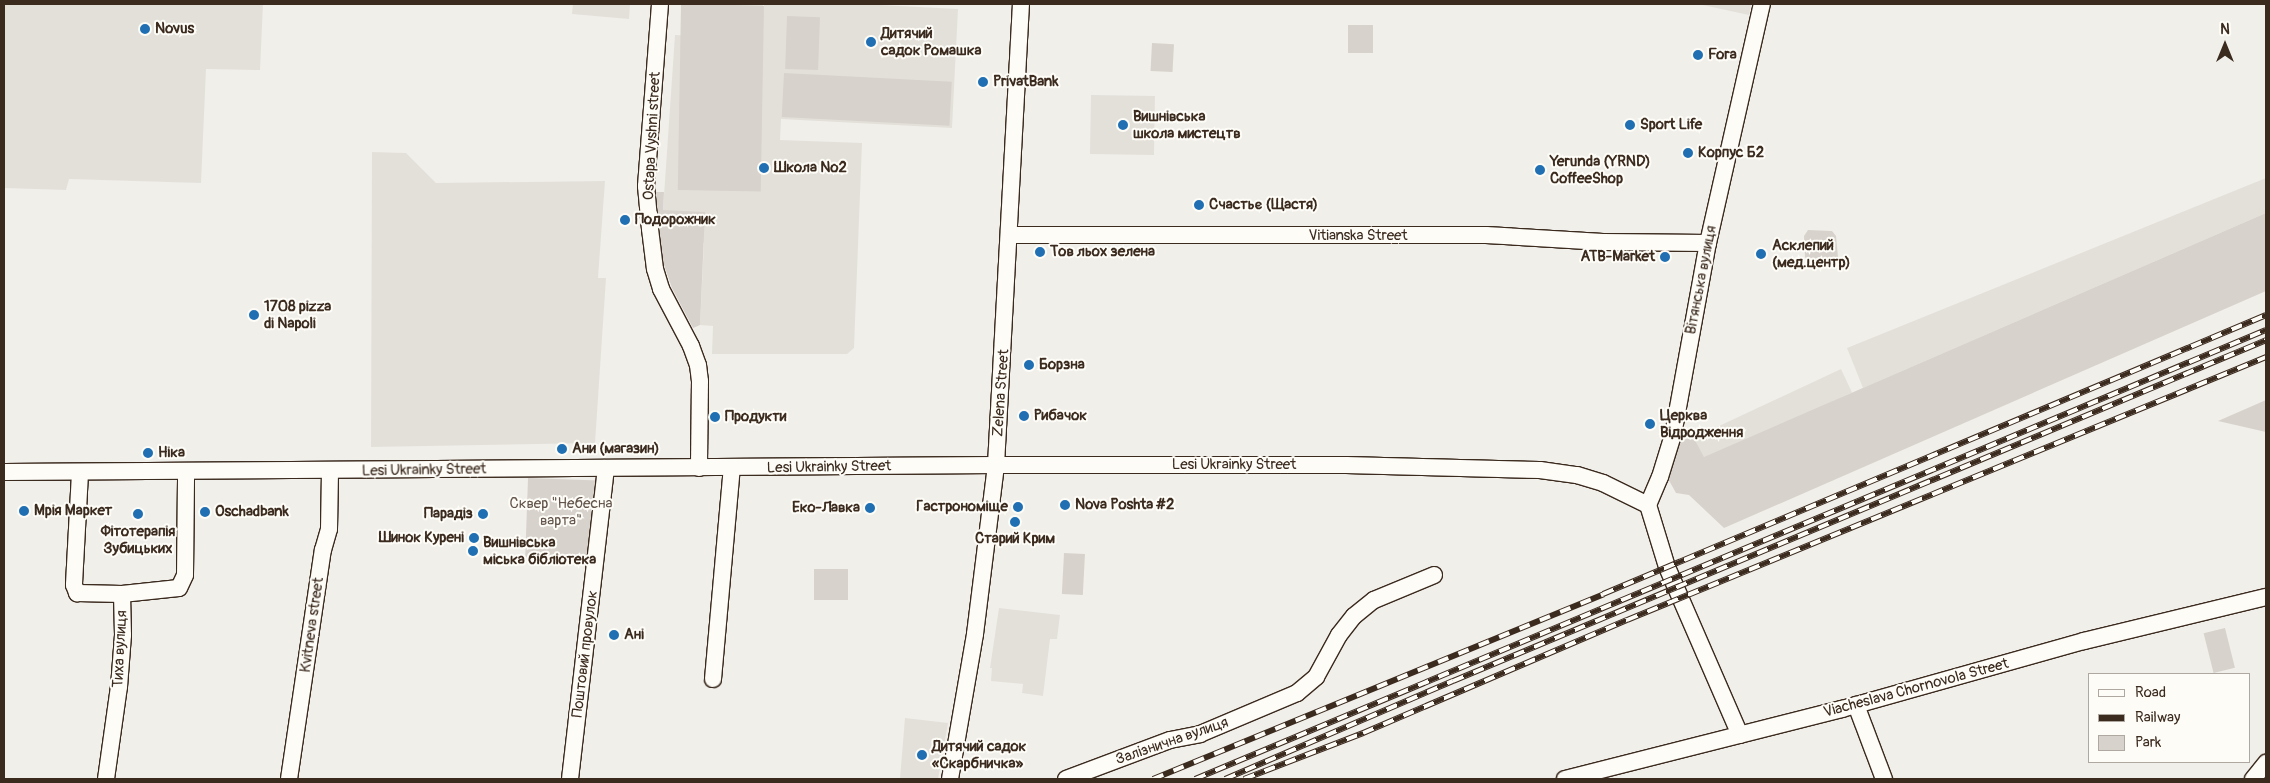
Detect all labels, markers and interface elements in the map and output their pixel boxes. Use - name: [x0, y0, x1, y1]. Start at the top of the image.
- place label: Novus: [155, 20, 194, 38]
- north arrow: [2200, 20, 2250, 70]
- text: N: [2220, 21, 2230, 38]
- marker: Novus: [139, 23, 151, 35]
- place label: Дитячий садок Ромашка: [881, 24, 981, 59]
- marker: Дитячий садок Ромашка: [865, 36, 877, 48]
- place label: Fora: [1708, 46, 1737, 64]
- marker: Fora: [1692, 49, 1704, 61]
- street label: Ostapa Vyshni street: [640, 71, 664, 201]
- place label: PrivatBank: [993, 73, 1059, 91]
- marker: PrivatBank: [977, 76, 989, 88]
- place label: Вишнівська школа мистецтв: [1133, 107, 1241, 142]
- place label: Sport Life: [1640, 116, 1702, 134]
- marker: Вишнівська школа мистецтв: [1117, 119, 1129, 131]
- marker: Sport Life: [1624, 119, 1636, 131]
- place label: Корпус Б2: [1698, 144, 1764, 162]
- marker: Корпус Б2: [1682, 147, 1694, 159]
- place label: Yerunda (YRND) CoffeeShop: [1550, 152, 1650, 187]
- place label: Школа №2: [774, 159, 847, 177]
- marker: Школа №2: [758, 162, 770, 174]
- marker: Yerunda (YRND) CoffeeShop: [1534, 164, 1546, 176]
- place label: Счастьє (Щастя): [1209, 196, 1318, 214]
- marker: Счастьє (Щастя): [1193, 199, 1205, 211]
- place label: Подорожник: [635, 211, 716, 229]
- marker: Подорожник: [619, 214, 631, 226]
- street label: Вітянська вулиця: [1682, 224, 1720, 336]
- street label: Vitianska Street: [1309, 227, 1407, 245]
- place label: Асклепий (мед.центр): [1772, 236, 1850, 271]
- place label: Тов льох зелена: [1050, 243, 1155, 261]
- marker: Тов льох зелена: [1034, 246, 1046, 258]
- marker: Асклепий (мед.центр): [1754, 247, 1768, 261]
- place label: ATB-Market: [1580, 248, 1655, 266]
- marker: ATB-Market: [1659, 251, 1671, 263]
- place label: 1708 pizza di Napoli: [264, 297, 331, 332]
- marker: 1708 pizza di Napoli: [248, 309, 260, 321]
- street label: Zelena Street: [989, 349, 1013, 437]
- place label: Борзна: [1039, 356, 1085, 374]
- marker: Борзна: [1023, 359, 1035, 371]
- place label: Церква Відродження: [1660, 406, 1743, 441]
- place label: Рибачок: [1034, 407, 1087, 425]
- place label: Продукти: [725, 408, 786, 426]
- marker: Рибачок: [1018, 410, 1030, 422]
- marker: Продукти: [709, 411, 721, 423]
- marker: Церква Відродження: [1644, 418, 1656, 430]
- place label: Ани (магазин): [572, 440, 660, 458]
- marker: Ани (магазин): [556, 443, 568, 455]
- place label: Ніка: [158, 444, 185, 462]
- marker: Ніка: [142, 447, 154, 459]
- street label: Lesi Ukrainky Street: [1172, 456, 1296, 474]
- street label: Lesi Ukrainky Street: [767, 457, 891, 477]
- street label: Lesi Ukrainky Street: [362, 460, 486, 480]
- park label: Сквер "Небесна варта": [509, 494, 613, 529]
- place label: Nova Poshta #2: [1075, 496, 1174, 514]
- place label: Гастрономіще: [916, 498, 1008, 516]
- place label: Еко-Лавка: [792, 499, 860, 517]
- marker: Nova Poshta #2: [1059, 499, 1071, 511]
- marker: Гастрономіще: [1012, 501, 1024, 513]
- place label: Мрія Маркет: [34, 502, 112, 520]
- marker: Еко-Лавка: [864, 502, 876, 514]
- place label: Oschadbank: [215, 503, 289, 521]
- marker: Мрія Маркет: [18, 505, 30, 517]
- place label: Парадіз: [424, 505, 473, 523]
- marker: Oschadbank: [199, 506, 211, 518]
- marker: Фітотерапія Зубицьких: [132, 508, 144, 520]
- marker: Парадіз: [477, 508, 489, 520]
- marker: Старий Крим: [1009, 516, 1021, 528]
- place label: Фітотерапія Зубицьких: [101, 522, 175, 557]
- place label: Шинок Курені: [379, 529, 464, 547]
- place label: Старий Крим: [975, 530, 1055, 548]
- marker: Шинок Курені: [468, 532, 480, 544]
- place label: Вишнівська міська бібліотека: [483, 533, 596, 568]
- marker: Вишнівська міська бібліотека: [467, 545, 479, 557]
- street label: Kvitneva street: [296, 576, 328, 674]
- street label: Поштовий провулок: [568, 589, 602, 719]
- street label: Тиха вулиця: [109, 610, 131, 688]
- place label: Ані: [624, 626, 644, 644]
- marker: Ані: [608, 629, 620, 641]
- street label: Viacheslava Chornovola Street: [1822, 655, 2010, 721]
- legend: [2088, 673, 2250, 763]
- text: Road: [2135, 683, 2166, 702]
- text: Railway: [2135, 708, 2180, 727]
- street label: Залізнична вулиця: [1113, 713, 1231, 769]
- text: Park: [2135, 733, 2161, 752]
- place label: Дитячий садок «Скарбничка»: [932, 737, 1026, 772]
- marker: Дитячий садок «Скарбничка»: [916, 749, 928, 761]

